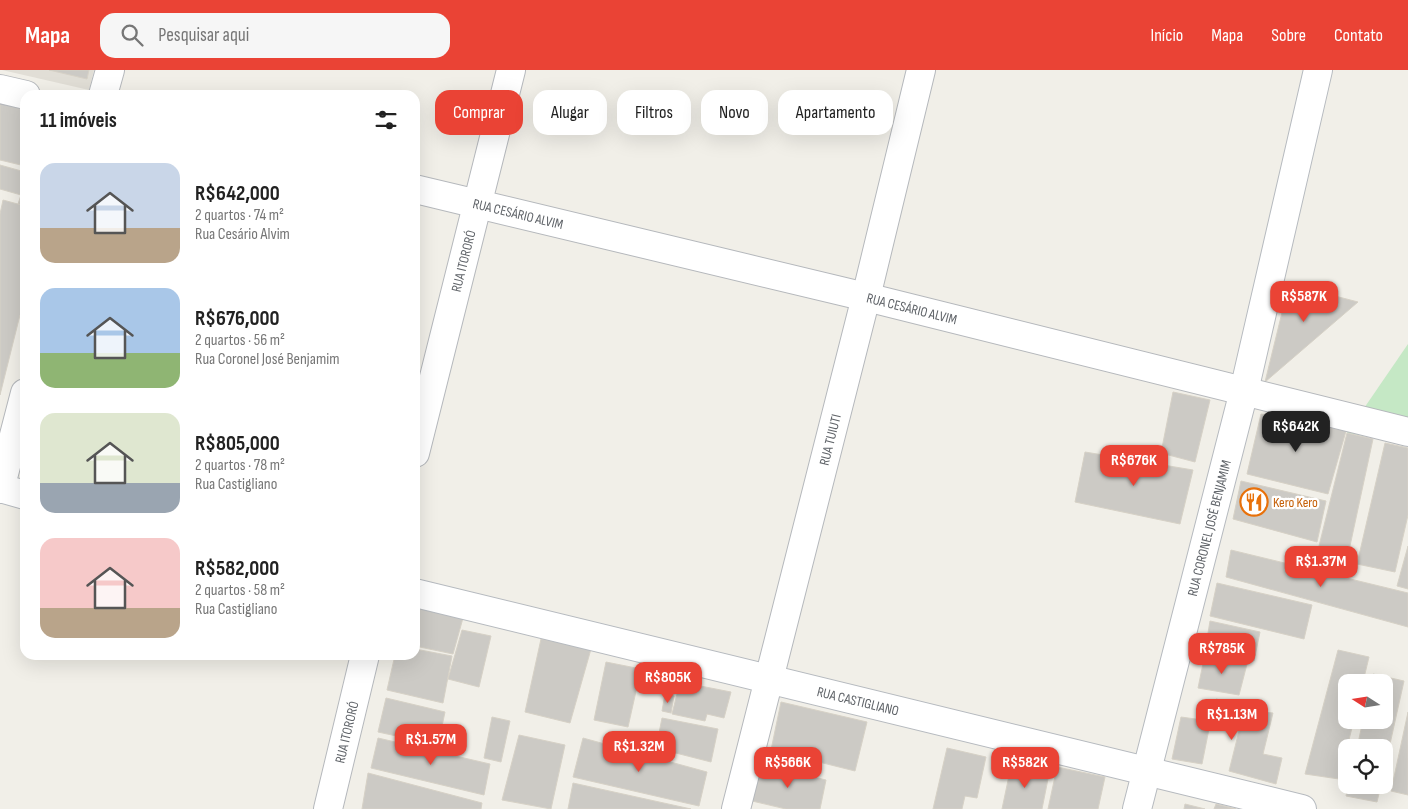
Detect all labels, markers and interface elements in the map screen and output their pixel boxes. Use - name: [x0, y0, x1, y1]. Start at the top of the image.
- search box: [100, 13, 450, 58]
- text: Mapa: [25, 21, 70, 50]
- icon: search: [118, 21, 146, 49]
- text: Pesquisar aqui: [158, 24, 249, 47]
- text: Início: [1151, 25, 1183, 46]
- text: Mapa: [1211, 25, 1243, 46]
- text: Sobre: [1271, 25, 1306, 46]
- text: Contato: [1334, 25, 1383, 46]
- chip: Comprar: [435, 90, 523, 135]
- chip: Alugar: [533, 90, 607, 135]
- chip: Filtros: [617, 90, 691, 135]
- chip: Novo: [701, 90, 768, 135]
- chip: Apartamento: [778, 90, 893, 135]
- icon: filters: [372, 106, 400, 134]
- text: 11 imóveis: [40, 108, 117, 133]
- text: R$642,000: [195, 181, 280, 206]
- icon: home: [80, 183, 140, 243]
- street label: RUA CESÁRIO ALVIM: [471, 195, 565, 233]
- text: 2 quartos · 74 m²: [195, 206, 284, 225]
- text: Rua Cesário Alvim: [195, 225, 290, 244]
- street label: RUA ITORORÓ: [447, 228, 479, 294]
- pin: R$587K: [1263, 280, 1345, 323]
- text: R$587K: [1281, 287, 1327, 306]
- street label: RUA CESÁRIO ALVIM: [865, 289, 959, 328]
- text: R$676,000: [195, 306, 279, 331]
- icon: home: [80, 308, 140, 368]
- text: 2 quartos · 56 m²: [195, 331, 285, 350]
- text: Rua Coronel José Benjamim: [195, 350, 339, 369]
- pin: R$642K: [1255, 410, 1337, 453]
- street label: RUA TUIUTI: [815, 412, 844, 467]
- text: R$642K: [1273, 417, 1319, 436]
- text: R$805,000: [195, 431, 280, 456]
- icon: home: [80, 433, 140, 493]
- pin: R$676K: [1093, 444, 1175, 487]
- text: R$676K: [1111, 451, 1157, 470]
- text: 2 quartos · 78 m²: [195, 456, 285, 475]
- street label: RUA CORONEL JOSÉ BENJAMIM: [1183, 458, 1235, 598]
- text: Rua Castigliano: [195, 475, 277, 494]
- restaurant icon: Kero Kero: [1239, 487, 1269, 517]
- place label: Kero Kero: [1273, 494, 1318, 511]
- pin: R$1.37M: [1275, 546, 1367, 588]
- text: R$1.37M: [1296, 552, 1346, 571]
- text: R$582,000: [195, 556, 279, 581]
- icon: home: [80, 558, 140, 618]
- text: 2 quartos · 58 m²: [195, 581, 285, 600]
- text: Rua Castigliano: [195, 600, 277, 619]
- pin: R$785K: [1181, 632, 1263, 675]
- text: R$785K: [1199, 639, 1245, 658]
- pin: R$805K: [627, 662, 709, 704]
- text: R$805K: [645, 668, 691, 687]
- north arrow: [1338, 674, 1392, 729]
- map controls: [1338, 674, 1393, 794]
- street label: RUA CASTIGLIANO: [815, 683, 901, 719]
- pin: R$1.13M: [1186, 698, 1278, 741]
- street label: RUA ITORORÓ: [331, 699, 362, 765]
- text: R$1.13M: [1207, 705, 1257, 724]
- pin: R$1.57M: [385, 724, 477, 766]
- text: R$1.57M: [406, 730, 456, 749]
- pin: R$1.32M: [593, 730, 685, 773]
- text: R$1.32M: [614, 737, 664, 756]
- button: locate: [1338, 739, 1393, 794]
- pin: R$566K: [747, 746, 829, 789]
- pin: R$582K: [984, 746, 1066, 789]
- text: R$566K: [765, 753, 811, 772]
- text: R$582K: [1002, 753, 1048, 772]

